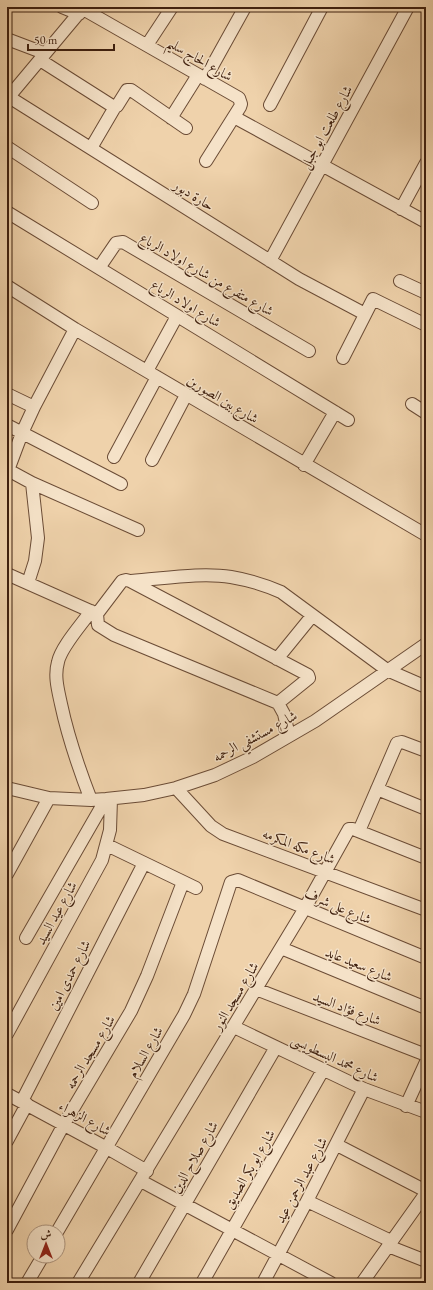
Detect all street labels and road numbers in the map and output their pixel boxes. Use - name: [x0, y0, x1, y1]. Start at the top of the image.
- street label: شارع الحاج سليم: [161, 33, 236, 89]
- street label: شارع طلعت ابو جبل: [296, 82, 359, 174]
- street label: حارة دبور: [169, 174, 218, 214]
- street label: شارع متفرع من شارع اولاد الرباع: [137, 229, 277, 319]
- street label: شارع اولاد الرباع: [148, 276, 224, 330]
- street label: شارع بين الصورين: [182, 371, 262, 430]
- street label: شارع مستشفي الرحمه: [210, 706, 303, 770]
- street label: شارع مكه المكرمه: [259, 824, 338, 871]
- street label: شارع عيد السيد: [31, 878, 83, 949]
- street label: شارع على شرف: [301, 884, 374, 931]
- street label: شارع حمدى امين: [44, 937, 97, 1015]
- street label: شارع سعيد عايد: [322, 942, 395, 988]
- street label: شارع مسجد النور: [207, 958, 265, 1037]
- street label: شارع فؤاد السيد: [309, 987, 384, 1032]
- street label: شارع مسجد الرحمه: [61, 1012, 122, 1094]
- street label: شارع السلام: [123, 1023, 170, 1083]
- street label: شارع محمد البسطويسى: [287, 1030, 382, 1089]
- street label: شارع الزهراء: [54, 1096, 114, 1142]
- street label: شارع صلاح الدين: [166, 1118, 225, 1198]
- street label: شارع ابو بكر الصديق: [219, 1126, 282, 1213]
- street label: شارع عبد الرحمن عيد: [271, 1134, 334, 1228]

